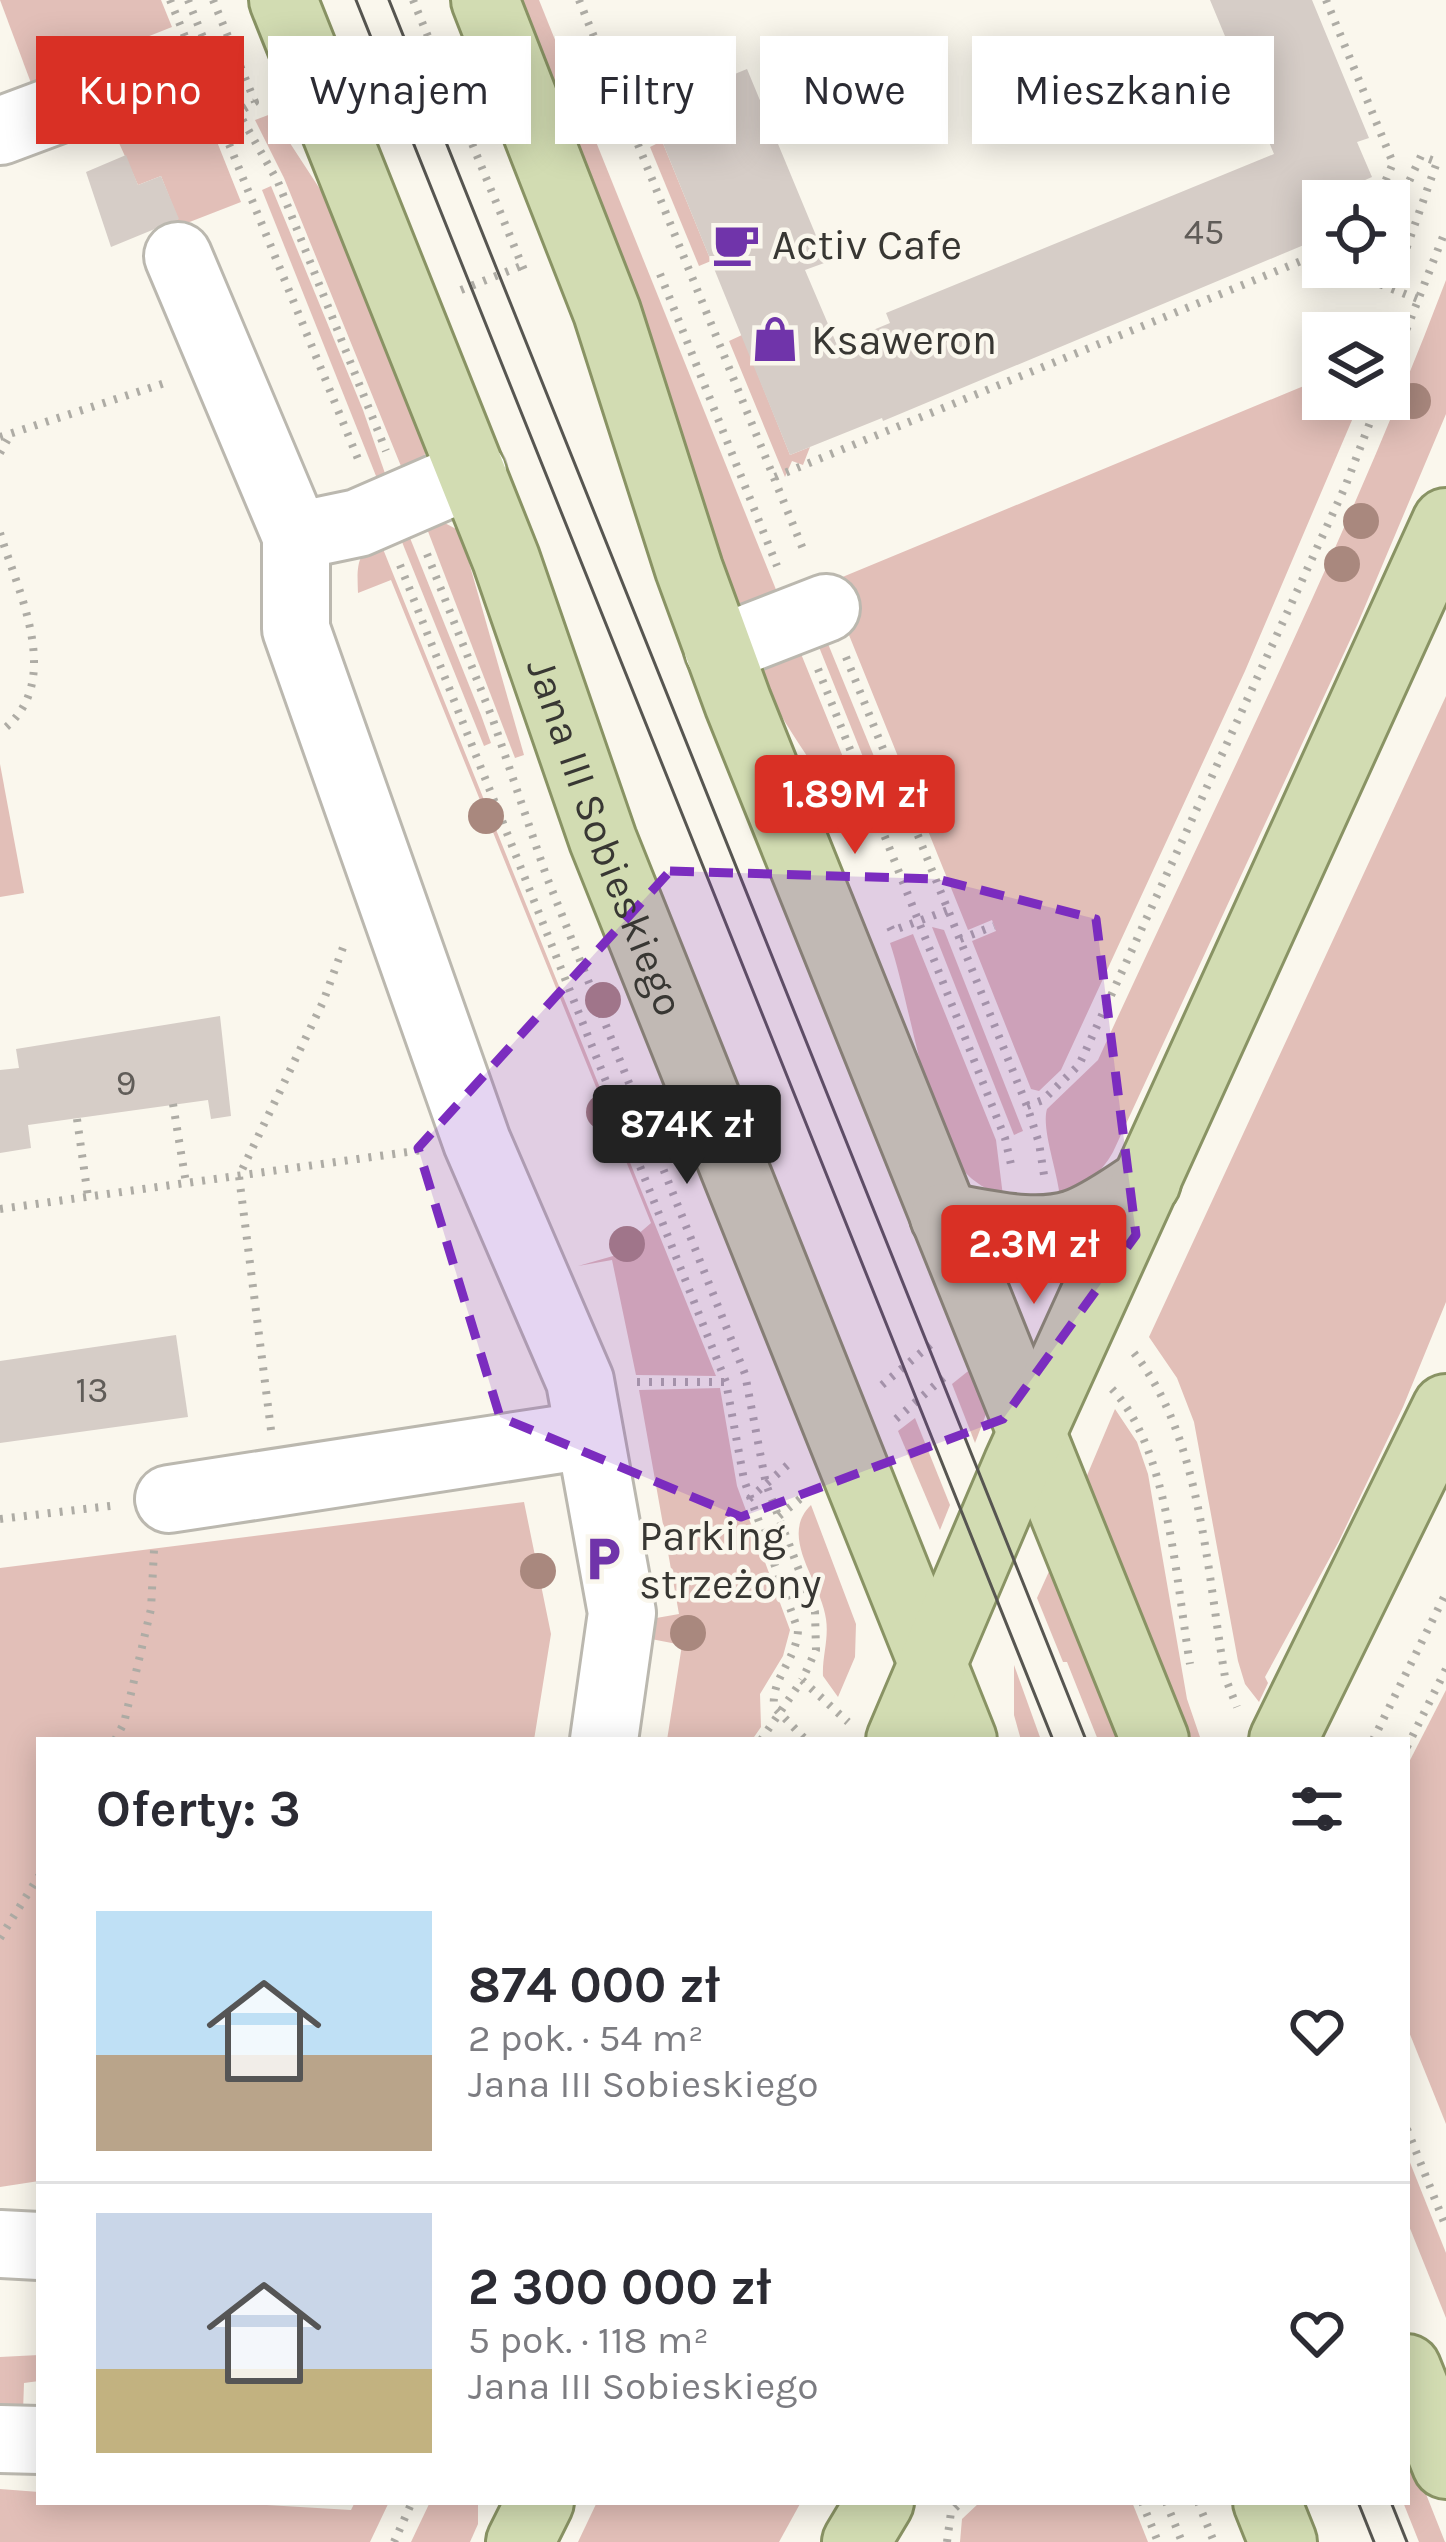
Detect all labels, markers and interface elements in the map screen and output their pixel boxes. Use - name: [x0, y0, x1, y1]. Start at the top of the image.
- chip: Kupno: [36, 36, 244, 144]
- chip: Wynajem: [268, 36, 531, 144]
- chip: Filtry: [555, 36, 736, 144]
- chip: Nowe: [760, 36, 948, 144]
- chip: Mieszkanie: [972, 36, 1274, 144]
- map controls: [1302, 180, 1410, 420]
- button: locate: [1302, 180, 1410, 288]
- house number: 45: [1184, 211, 1224, 253]
- cafe icon: Activ Cafe: [711, 219, 761, 269]
- place label: Activ Cafe: [772, 220, 962, 270]
- button: layers: [1302, 312, 1410, 420]
- shop icon: Ksaweron: [750, 314, 800, 364]
- place label: Ksaweron: [811, 315, 997, 365]
- street label: Jana III Sobieskiego: [516, 652, 695, 1023]
- pin: 1.89M zł: [731, 755, 979, 857]
- text: 1.89M zł: [782, 771, 928, 817]
- house number: 9: [116, 1062, 136, 1104]
- pin: 874K zł: [576, 1085, 798, 1187]
- text: 874K zł: [620, 1101, 754, 1147]
- pin: 2.3M zł: [923, 1205, 1145, 1307]
- text: 2.3M zł: [968, 1221, 1100, 1267]
- house number: 13: [75, 1369, 109, 1411]
- place label: Parking strzeżony: [639, 1511, 821, 1609]
- parking icon: Parking strzeżony: [578, 1534, 628, 1584]
- icon: filters: [1284, 1776, 1350, 1842]
- text: Oferty: 3: [96, 1779, 301, 1839]
- text: 874 000 zł: [468, 1955, 720, 2015]
- icon: home: [192, 1959, 336, 2103]
- icon: heart: [1284, 1998, 1350, 2064]
- text: 2 pok. · 54 m²: [468, 2015, 704, 2061]
- text: Jana III Sobieskiego: [468, 2061, 819, 2107]
- text: 2 300 000 zł: [468, 2257, 771, 2317]
- icon: home: [192, 2261, 336, 2405]
- icon: heart: [1284, 2300, 1350, 2366]
- text: 5 pok. · 118 m²: [468, 2317, 709, 2363]
- text: Jana III Sobieskiego: [468, 2363, 819, 2409]

